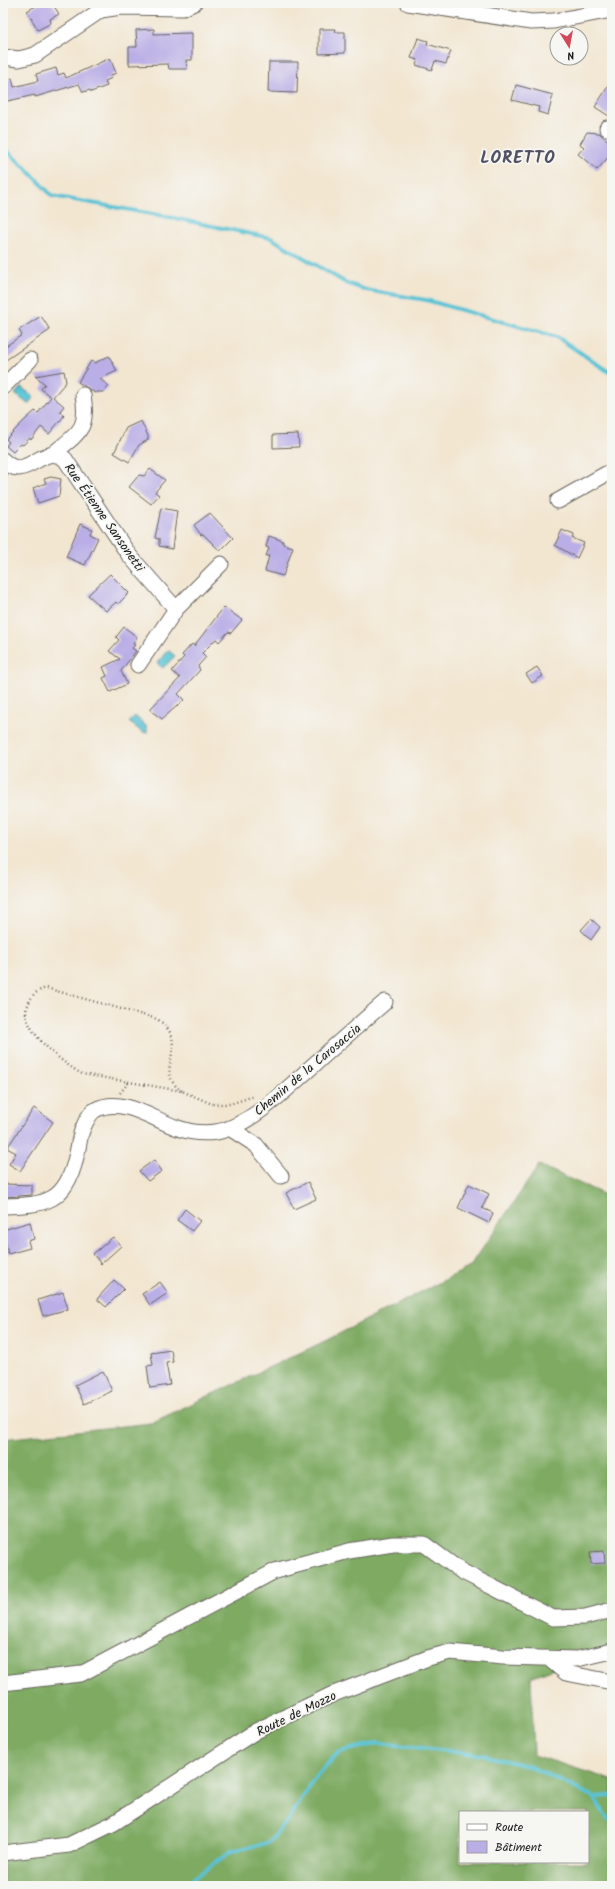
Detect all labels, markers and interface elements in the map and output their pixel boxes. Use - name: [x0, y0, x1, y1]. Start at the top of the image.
- north arrow: [549, 26, 589, 66]
- text: N: [566, 45, 576, 64]
- district label: LORETTO: [480, 145, 556, 172]
- street label: Rue Étienne Sansonetti: [58, 459, 150, 577]
- street label: Chemin de la Carosaccia: [250, 1019, 366, 1121]
- street label: Route de Mozzo: [253, 1686, 340, 1743]
- legend: [459, 1811, 589, 1863]
- text: Route: [495, 1818, 524, 1837]
- text: Bâtiment: [495, 1838, 542, 1857]

